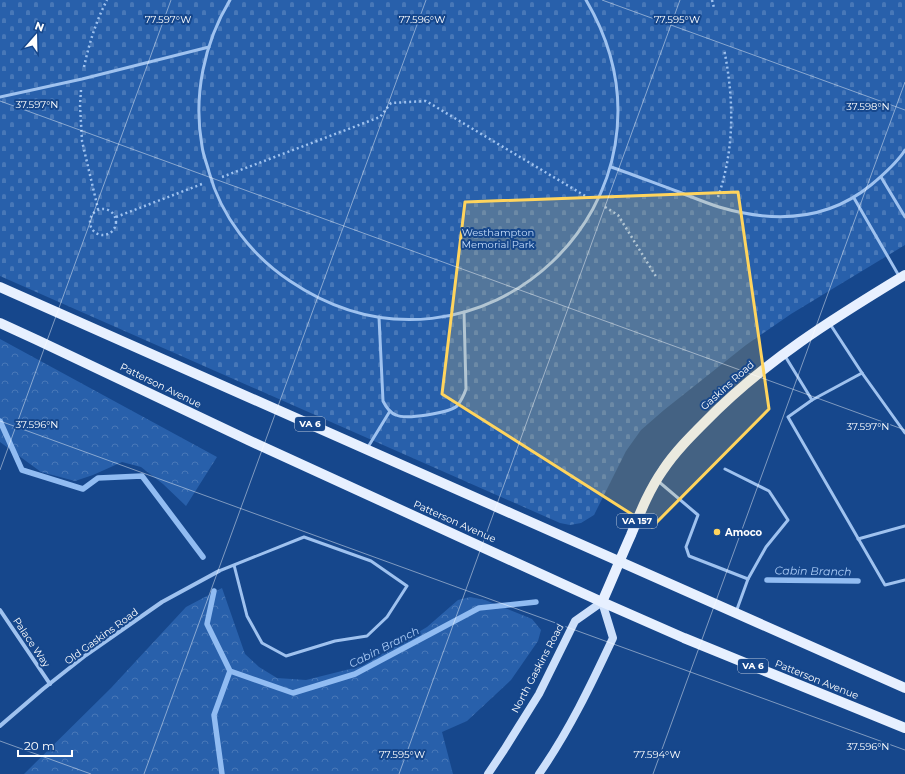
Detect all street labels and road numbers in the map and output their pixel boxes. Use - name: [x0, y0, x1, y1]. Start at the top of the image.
- street label: Gaskins Road: [698, 358, 757, 413]
- street label: Patterson Avenue: [118, 360, 204, 411]
- road number: VA 6: [295, 417, 325, 431]
- street label: Patterson Avenue: [411, 497, 498, 546]
- road number: VA 157: [617, 514, 657, 528]
- street label: Old Gaskins Road: [62, 605, 141, 668]
- street label: Palace Way: [10, 615, 53, 670]
- street label: North Gaskins Road: [508, 621, 567, 715]
- street label: Patterson Avenue: [773, 657, 861, 702]
- road number: VA 6: [738, 659, 768, 673]

